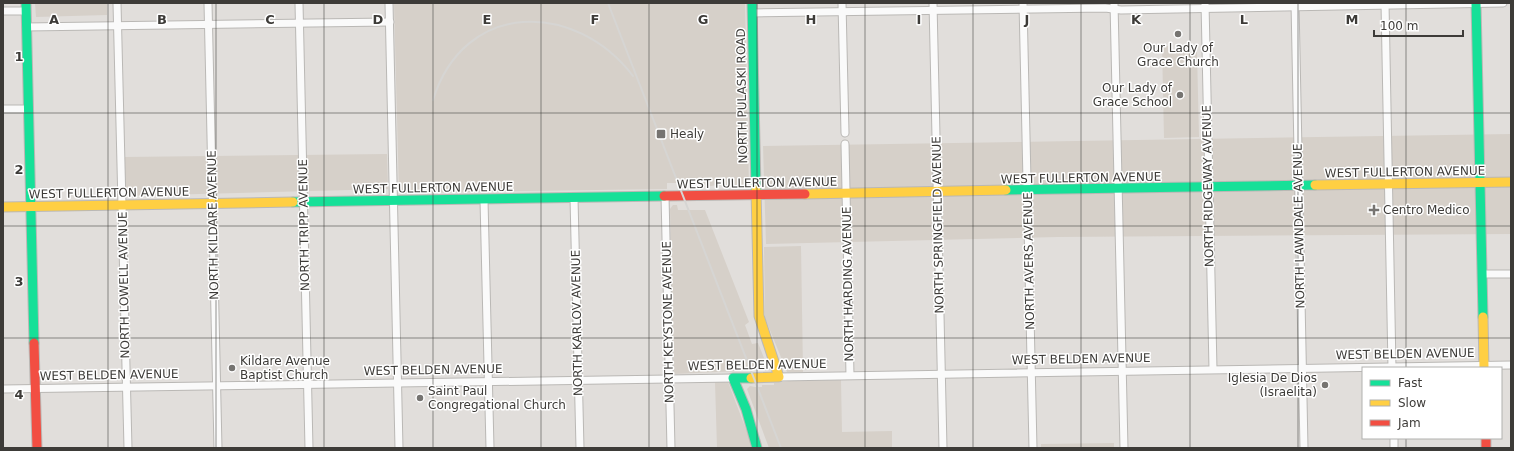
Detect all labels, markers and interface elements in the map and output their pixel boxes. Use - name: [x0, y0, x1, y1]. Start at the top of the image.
- text: A: [49, 12, 59, 27]
- text: B: [157, 12, 167, 27]
- text: C: [265, 12, 275, 27]
- text: D: [373, 12, 384, 27]
- text: E: [483, 12, 491, 27]
- text: F: [591, 12, 599, 27]
- text: G: [698, 12, 708, 27]
- text: H: [806, 12, 816, 27]
- text: I: [917, 12, 921, 27]
- text: J: [1024, 12, 1029, 27]
- text: K: [1131, 12, 1142, 27]
- text: L: [1240, 12, 1248, 27]
- text: M: [1346, 12, 1358, 27]
- scale bar: [1374, 12, 1463, 38]
- text: 100 m: [1380, 19, 1418, 33]
- street label: NORTH PULASKI ROAD: [734, 28, 750, 164]
- marker: Our Lady of Grace Church: [1173, 29, 1183, 39]
- place label: Our Lady of Grace Church: [1137, 41, 1219, 69]
- text: 1: [14, 49, 24, 64]
- place label: Our Lady of Grace School: [1093, 81, 1173, 109]
- marker: Our Lady of Grace School: [1175, 90, 1185, 100]
- street label: NORTH RIDGEWAY AVENUE: [1200, 105, 1216, 267]
- place label: Healy: [670, 127, 704, 141]
- marker: Healy: [655, 128, 667, 140]
- street label: NORTH SPRINGFIELD AVENUE: [929, 136, 947, 314]
- street label: NORTH LAWNDALE AVENUE: [1291, 143, 1307, 309]
- street label: NORTH KILDARE AVENUE: [205, 150, 221, 300]
- street label: NORTH TRIPP AVENUE: [296, 159, 312, 291]
- text: 2: [14, 162, 24, 177]
- street label: WEST FULLERTON AVENUE: [1325, 164, 1485, 180]
- street label: WEST FULLERTON AVENUE: [1001, 170, 1161, 186]
- street label: WEST FULLERTON AVENUE: [677, 175, 837, 191]
- street label: WEST FULLERTON AVENUE: [353, 180, 513, 196]
- street label: WEST FULLERTON AVENUE: [29, 185, 189, 201]
- street label: NORTH AVERS AVENUE: [1021, 192, 1037, 330]
- place label: Centro Medico: [1383, 203, 1470, 217]
- marker: Centro Medico: [1368, 204, 1380, 216]
- street label: NORTH HARDING AVENUE: [840, 206, 856, 362]
- street label: NORTH LOWELL AVENUE: [116, 211, 132, 359]
- street label: NORTH KEYSTONE AVENUE: [660, 241, 676, 403]
- street label: NORTH KARLOV AVENUE: [569, 250, 585, 396]
- text: 3: [14, 274, 24, 289]
- street label: WEST BELDEN AVENUE: [1335, 346, 1475, 362]
- street label: WEST BELDEN AVENUE: [1011, 351, 1151, 367]
- place label: Kildare Avenue Baptist Church: [240, 354, 330, 382]
- street label: WEST BELDEN AVENUE: [687, 357, 827, 373]
- street label: WEST BELDEN AVENUE: [363, 362, 503, 378]
- marker: Kildare Avenue Baptist Church: [227, 363, 237, 373]
- street label: WEST BELDEN AVENUE: [39, 367, 179, 383]
- legend: [1362, 367, 1502, 439]
- place label: Iglesia De Dios (Israelita): [1228, 371, 1317, 399]
- text: Fast: [1398, 376, 1422, 390]
- marker: Iglesia De Dios (Israelita): [1320, 380, 1330, 390]
- place label: Saint Paul Congregational Church: [428, 384, 566, 412]
- text: 4: [14, 387, 24, 402]
- marker: Saint Paul Congregational Church: [415, 393, 425, 403]
- text: Slow: [1398, 396, 1426, 410]
- text: Jam: [1397, 416, 1421, 430]

